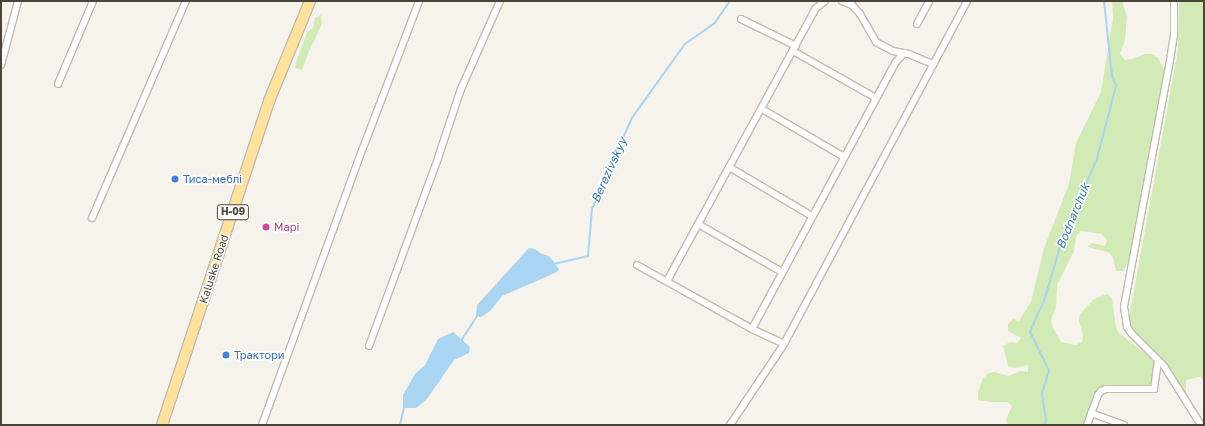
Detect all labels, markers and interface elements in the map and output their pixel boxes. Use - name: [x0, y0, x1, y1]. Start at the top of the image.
- water label: Berezivskyy: [588, 135, 630, 205]
- place label: Тиса-меблі: [183, 172, 242, 186]
- marker: Тиса-меблі: [170, 174, 180, 184]
- water label: Bodnarchuk: [1053, 181, 1093, 251]
- road number: Н-09: [216, 204, 250, 220]
- place label: Марі: [274, 220, 299, 234]
- marker: Марі: [261, 222, 271, 232]
- street label: Kaluske Road: [197, 233, 231, 305]
- place label: Трактори: [234, 348, 284, 362]
- marker: Трактори: [221, 350, 231, 360]

